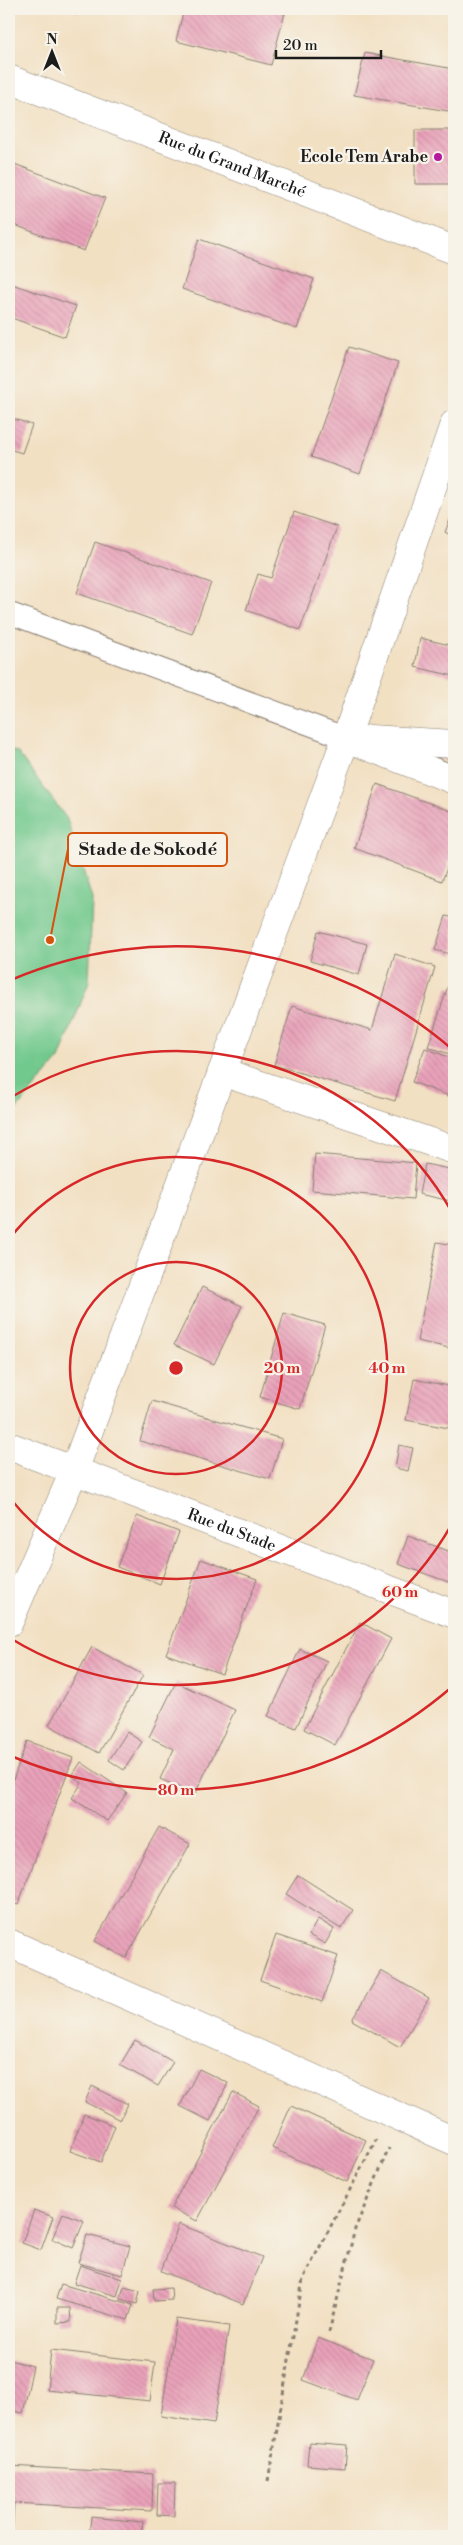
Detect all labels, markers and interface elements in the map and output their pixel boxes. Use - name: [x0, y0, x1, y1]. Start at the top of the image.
- north arrow: [28, 28, 78, 78]
- scale bar: [276, 28, 380, 60]
- text: N: [46, 31, 58, 49]
- text: 20 m: [283, 36, 318, 55]
- street label: Rue du Grand Marché: [156, 127, 309, 202]
- place label: Ecole Tem Arabe: [300, 147, 428, 167]
- marker: Ecole Tem Arabe: [432, 151, 444, 163]
- callout: Stade de Sokodé: [68, 833, 227, 866]
- text: Stade de Sokodé: [79, 838, 217, 861]
- centre of rings: [167, 1359, 185, 1377]
- text: 20 m: [264, 1359, 301, 1378]
- text: 40 m: [368, 1359, 406, 1378]
- street label: Rue du Stade: [184, 1504, 279, 1556]
- text: 60 m: [382, 1583, 419, 1602]
- text: 80 m: [158, 1781, 195, 1800]

